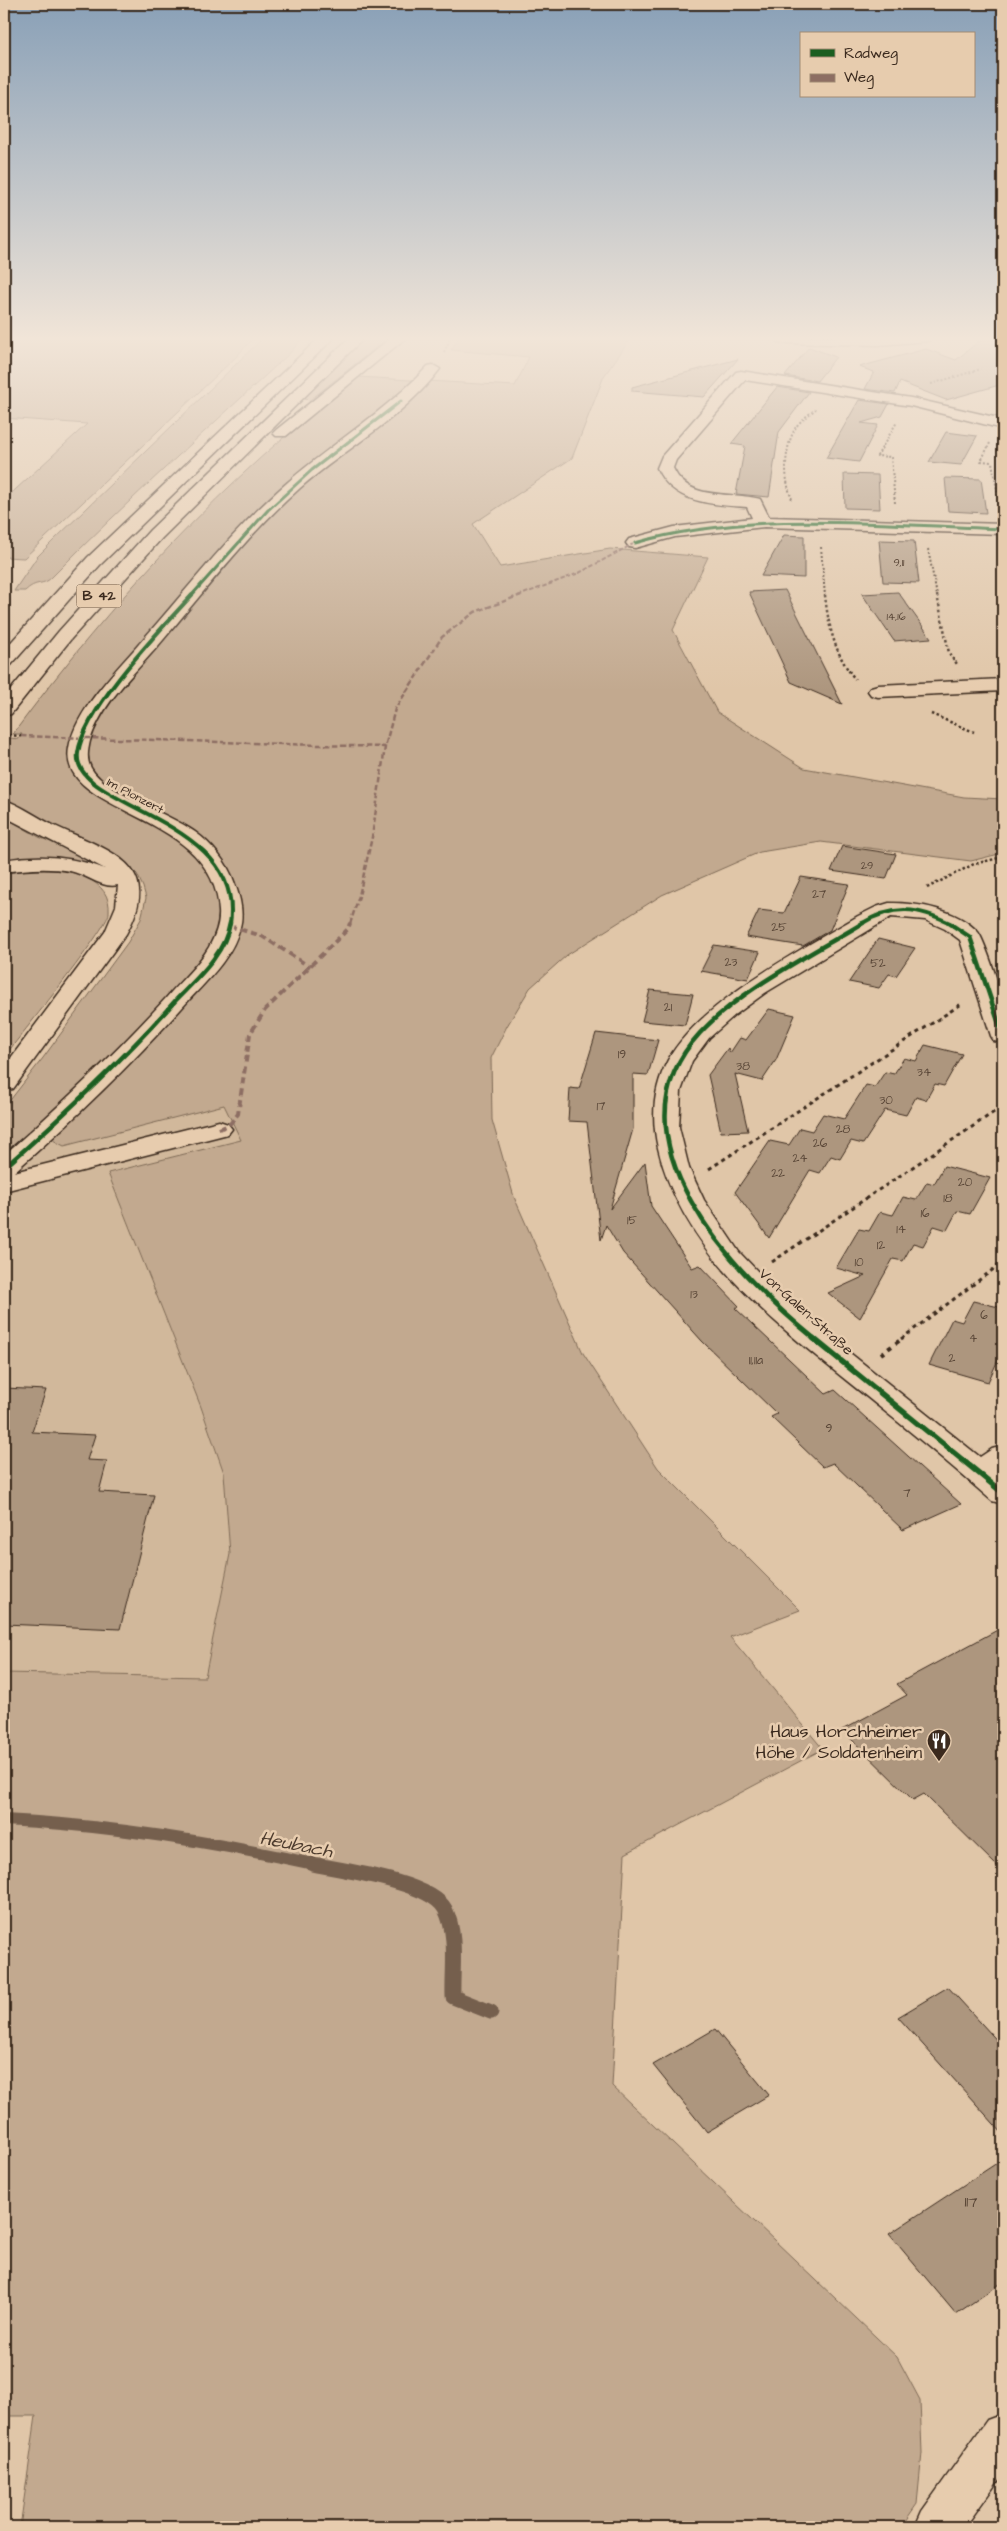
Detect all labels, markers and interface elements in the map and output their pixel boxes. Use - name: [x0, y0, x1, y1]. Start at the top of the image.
- legend: [800, 32, 974, 98]
- text: Radweg: [844, 43, 898, 65]
- text: Weg: [844, 67, 874, 89]
- house number: 9,11: [893, 555, 905, 570]
- road number: B 42: [76, 584, 122, 608]
- house number: 14,16: [886, 609, 906, 624]
- street label: Im Plonzert: [104, 774, 167, 818]
- house number: 29: [861, 858, 873, 873]
- house number: 27: [812, 886, 827, 903]
- house number: 25: [771, 919, 787, 936]
- house number: 23: [725, 954, 737, 971]
- house number: 52: [870, 955, 886, 972]
- house number: 21: [664, 999, 673, 1016]
- house number: 19: [618, 1046, 626, 1063]
- house number: 38: [736, 1058, 750, 1075]
- house number: 34: [917, 1064, 931, 1081]
- house number: 30: [879, 1092, 893, 1109]
- house number: 17: [597, 1098, 606, 1115]
- house number: 28: [836, 1121, 851, 1138]
- house number: 26: [813, 1135, 828, 1152]
- house number: 24: [792, 1150, 808, 1167]
- house number: 22: [771, 1165, 785, 1182]
- house number: 20: [958, 1174, 973, 1191]
- house number: 18: [943, 1190, 953, 1207]
- house number: 16: [920, 1205, 930, 1222]
- house number: 15: [627, 1212, 638, 1229]
- house number: 14: [896, 1221, 906, 1238]
- house number: 12: [877, 1237, 885, 1254]
- house number: 10: [854, 1254, 864, 1271]
- street label: Von-Galen-Straße: [754, 1264, 858, 1360]
- house number: 13: [690, 1286, 698, 1303]
- house number: 6: [980, 1307, 988, 1324]
- house number: 4: [969, 1330, 977, 1347]
- house number: 2: [949, 1350, 956, 1367]
- house number: 11,11a: [749, 1352, 763, 1369]
- house number: 9: [826, 1420, 833, 1437]
- house number: 7: [903, 1485, 911, 1502]
- place label: Haus Horchheimer Höhe / Soldatenheim: [755, 1719, 922, 1765]
- restaurant icon: Haus Horchheimer Höhe / Soldatenheim: [926, 1728, 952, 1762]
- water label: Heubach: [257, 1825, 336, 1866]
- house number: 117: [964, 2192, 978, 2213]

